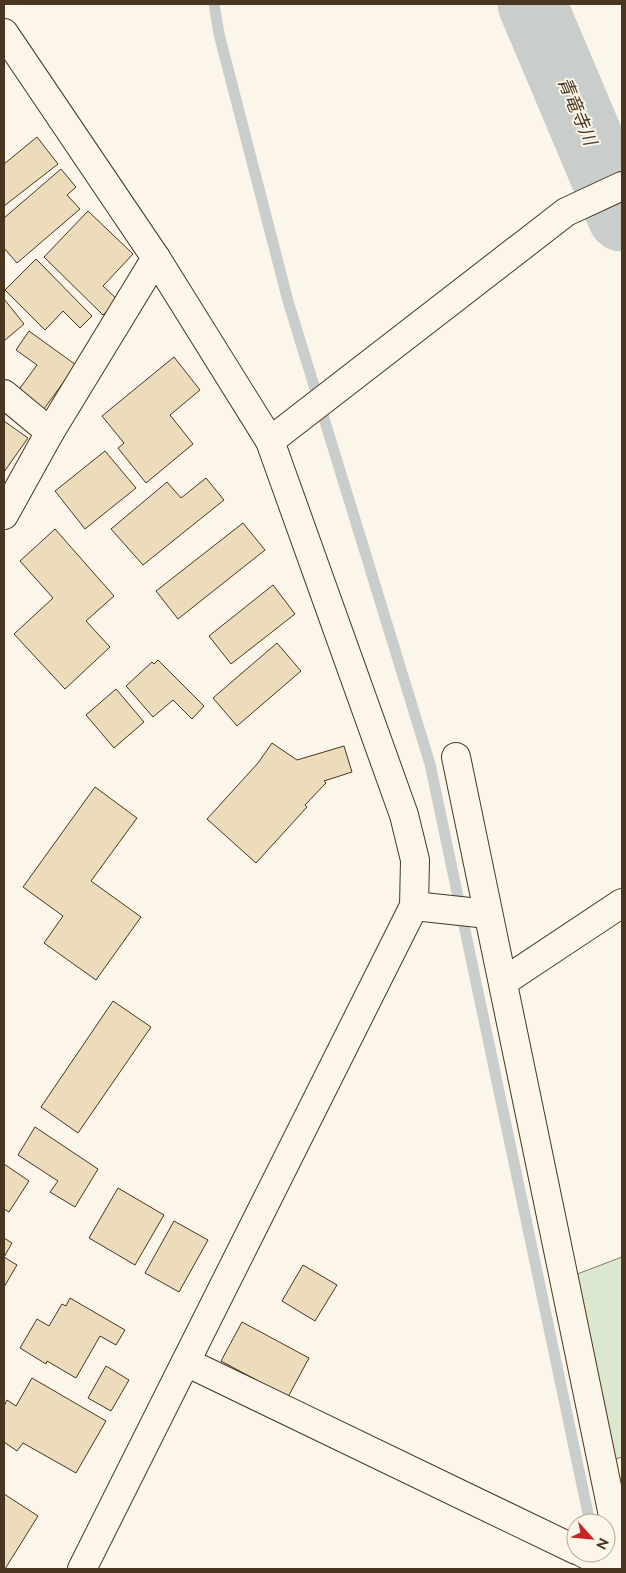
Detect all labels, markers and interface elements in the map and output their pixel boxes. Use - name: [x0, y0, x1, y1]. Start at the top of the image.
- water label: 青竜寺川: [554, 74, 602, 150]
- north arrow: [566, 1513, 616, 1563]
- text: N: [593, 1536, 612, 1552]

